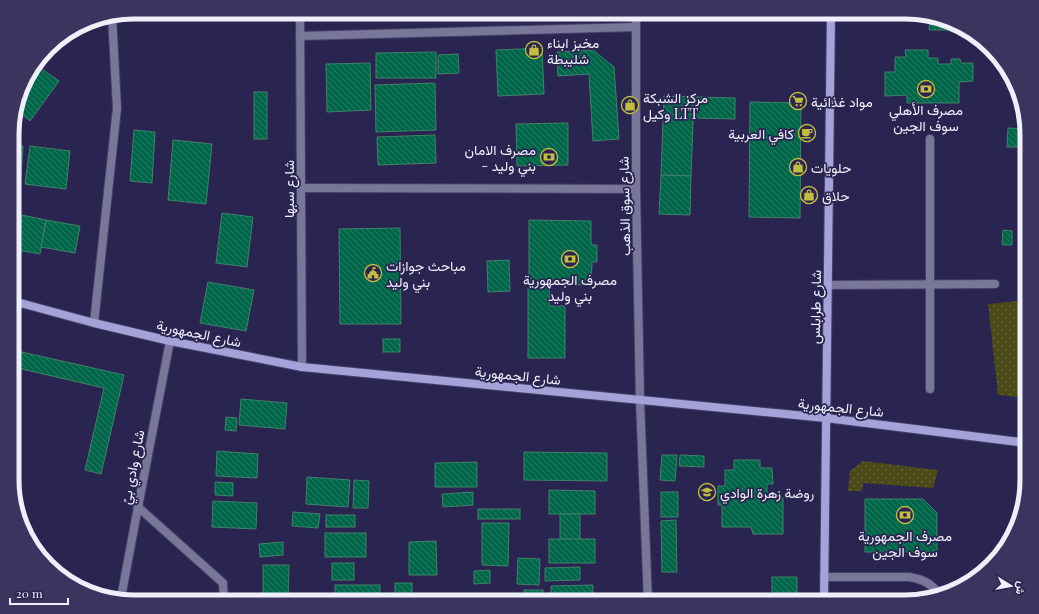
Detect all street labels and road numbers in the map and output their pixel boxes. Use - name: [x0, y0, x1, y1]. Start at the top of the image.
- street label: شارع سوق الذهب: [614, 156, 636, 256]
- street label: شارع سبها: [279, 160, 300, 218]
- street label: شارع طرابلس: [805, 270, 827, 344]
- street label: شارع الجمهورية: [154, 315, 243, 353]
- street label: شارع الجمهورية: [474, 361, 562, 391]
- street label: شارع الجمهورية: [797, 393, 885, 423]
- street label: شارع وادي بيً: [115, 428, 151, 507]

